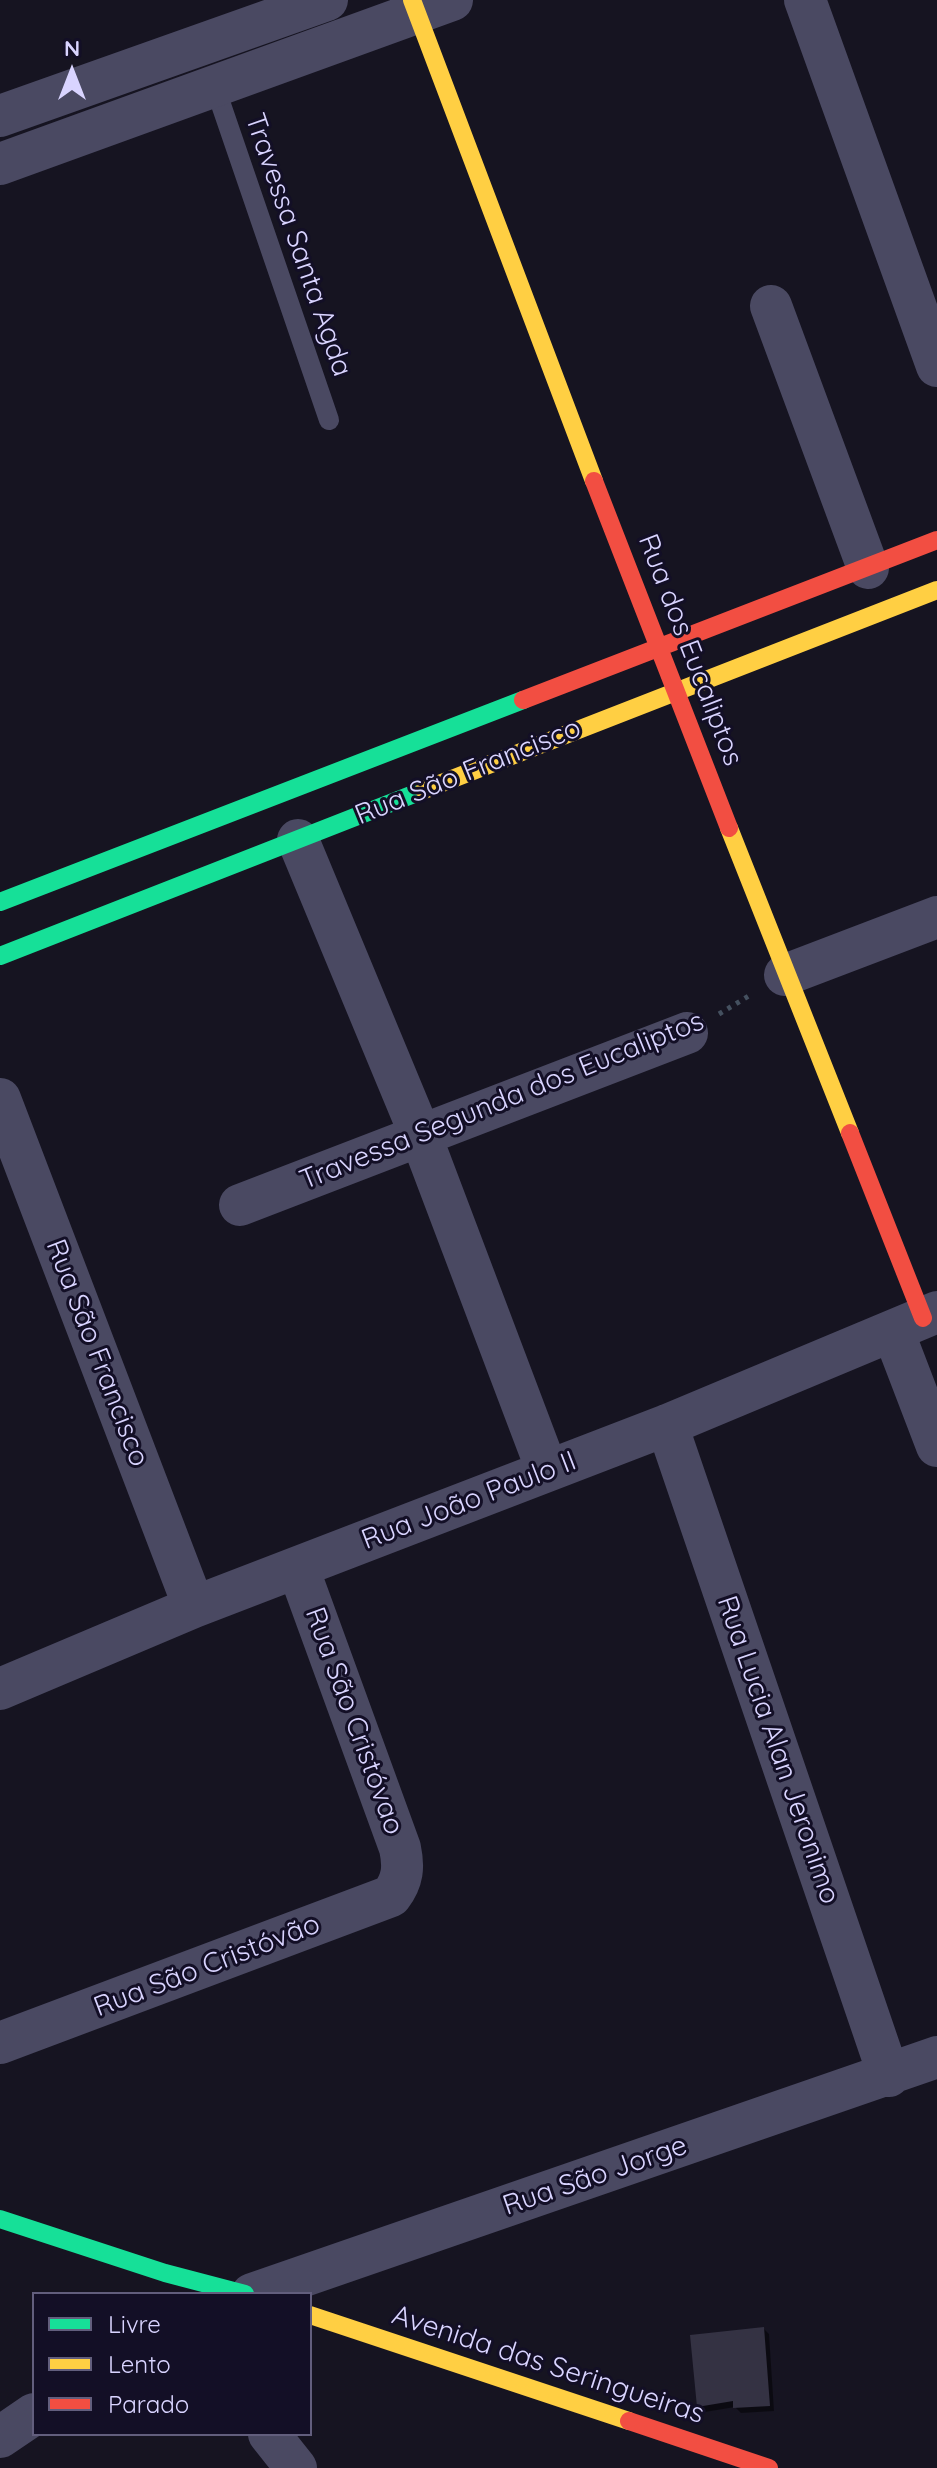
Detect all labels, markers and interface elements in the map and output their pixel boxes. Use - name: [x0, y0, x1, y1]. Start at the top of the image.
- north arrow: [32, 32, 112, 112]
- text: N: [64, 34, 80, 62]
- street label: Travessa Santa Agda: [237, 109, 359, 381]
- street label: Rua dos Eucaliptos: [630, 529, 750, 771]
- street label: Rua São Francisco: [350, 711, 586, 833]
- street label: Travessa Segunda dos Eucaliptos: [295, 1004, 709, 1198]
- street label: Rua São Francisco: [38, 1235, 156, 1471]
- street label: Rua João Paulo II: [357, 1445, 581, 1557]
- street label: Rua Lucia Alan Jeronimo: [709, 1591, 847, 1909]
- street label: Rua São Cristóvao: [297, 1603, 411, 1839]
- street label: Rua São Cristóvão: [89, 1907, 325, 2025]
- street label: Rua São Jorge: [499, 2129, 691, 2223]
- legend: [32, 2292, 312, 2436]
- street label: Avenida das Seringueiras: [388, 2299, 708, 2431]
- text: Livre: [108, 2309, 161, 2339]
- text: Lento: [108, 2349, 171, 2379]
- text: Parado: [108, 2389, 189, 2419]

